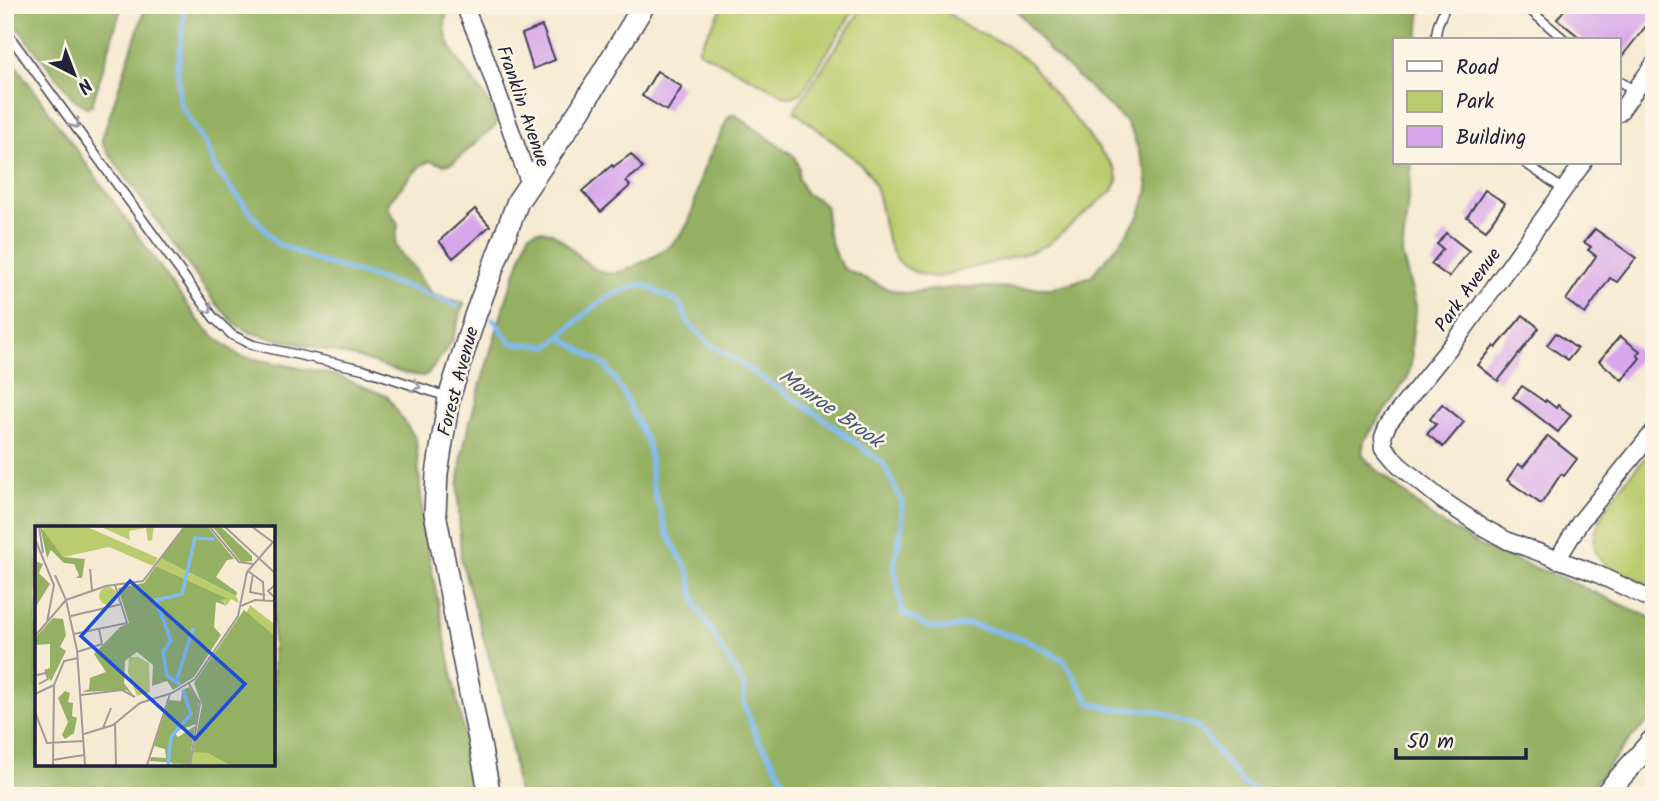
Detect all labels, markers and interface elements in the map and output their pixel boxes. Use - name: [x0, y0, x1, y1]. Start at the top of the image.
- north arrow: [38, 38, 108, 108]
- legend: [1393, 38, 1620, 164]
- street label: Franklin Avenue: [487, 42, 557, 172]
- text: Road: [1456, 52, 1499, 85]
- text: N: [70, 70, 99, 100]
- text: Park: [1456, 86, 1494, 119]
- one-way arrow: [67, 116, 79, 129]
- text: Building: [1456, 122, 1526, 155]
- street label: Park Avenue: [1428, 241, 1510, 339]
- one-way arrow: [200, 301, 212, 313]
- street label: Forest Avenue: [430, 323, 488, 440]
- water label: Monroe Brook: [771, 361, 892, 459]
- one-way arrow: [409, 378, 421, 392]
- inset map: [35, 526, 275, 766]
- scale bar: [1396, 717, 1526, 761]
- text: 50 m: [1407, 726, 1454, 759]

